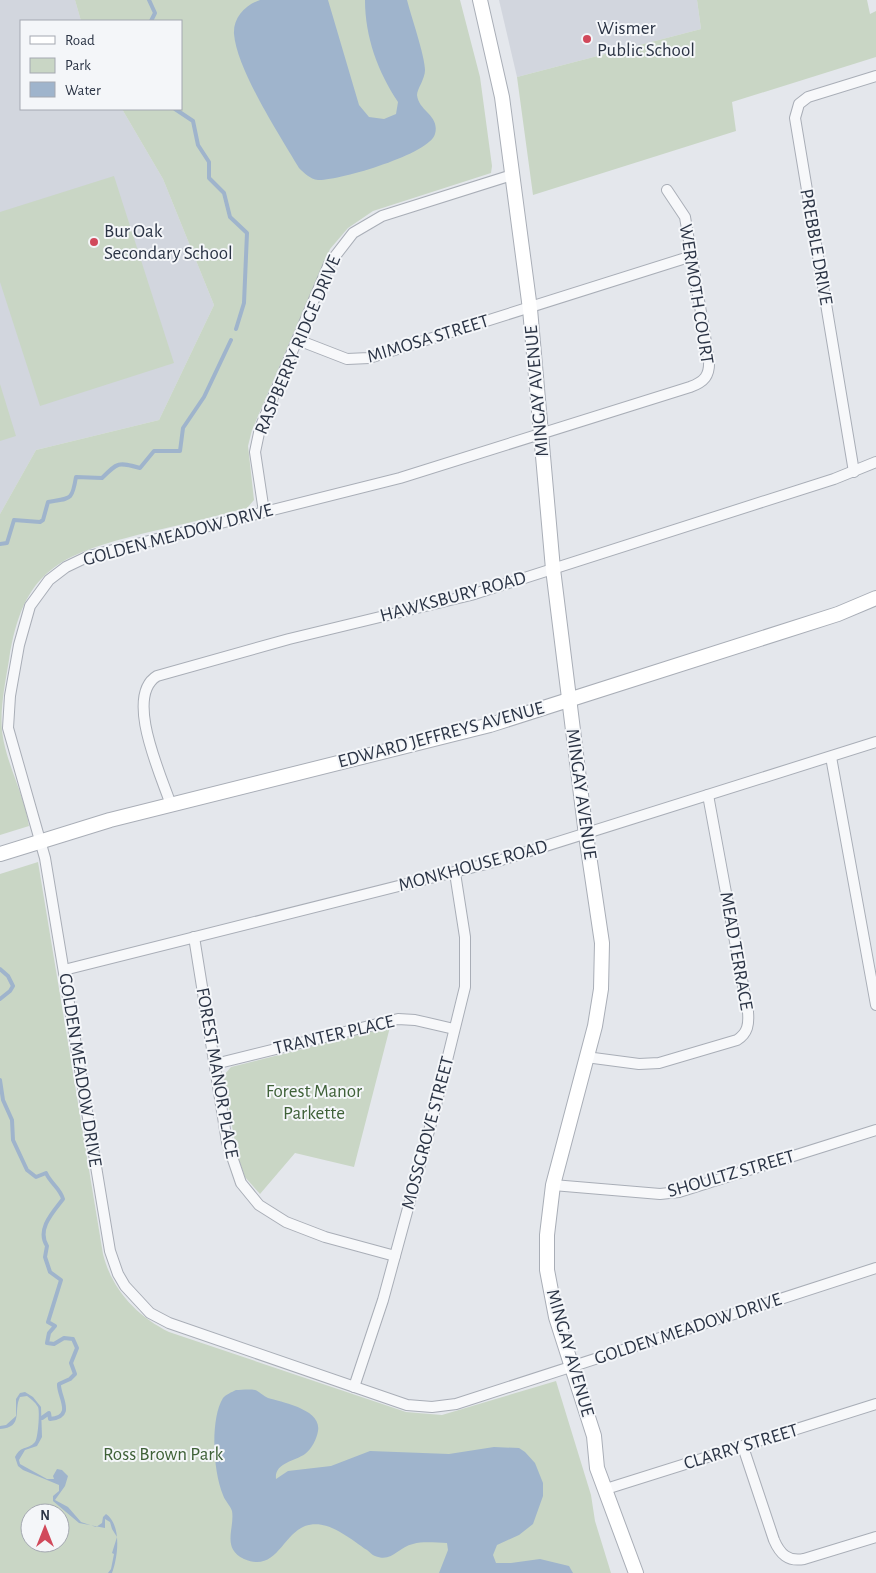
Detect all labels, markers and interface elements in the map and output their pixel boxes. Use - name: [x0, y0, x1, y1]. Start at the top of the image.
- place label: Wismer Public School: [597, 19, 695, 60]
- legend: [20, 20, 182, 110]
- text: Road: [65, 33, 95, 48]
- marker: Wismer Public School: [581, 33, 593, 45]
- text: Park: [65, 58, 91, 73]
- text: Water: [65, 83, 101, 98]
- street label: PREBBLE DRIVE: [796, 187, 836, 307]
- place label: Bur Oak Secondary School: [104, 222, 233, 263]
- street label: WERMOTH COURT: [676, 223, 716, 365]
- marker: Bur Oak Secondary School: [88, 236, 100, 248]
- street label: RASPBERRY RIDGE DRIVE: [252, 253, 344, 437]
- street label: MIMOSA STREET: [365, 311, 491, 367]
- street label: MINGAY AVENUE: [522, 324, 552, 458]
- street label: GOLDEN MEADOW DRIVE: [81, 501, 275, 569]
- street label: HAWKSBURY ROAD: [378, 568, 528, 626]
- street label: EDWARD JEFFREYS AVENUE: [336, 698, 546, 772]
- street label: MINGAY AVENUE: [562, 727, 600, 861]
- street label: MONKHOUSE ROAD: [396, 837, 550, 895]
- street label: MEAD TERRACE: [716, 890, 756, 1012]
- street label: GOLDEN MEADOW DRIVE: [55, 972, 105, 1168]
- street label: FOREST MANOR PLACE: [193, 986, 241, 1160]
- street label: TRANTER PLACE: [272, 1012, 396, 1058]
- street label: MOSSGROVE STREET: [398, 1054, 458, 1212]
- park label: Forest Manor Parkette: [266, 1082, 362, 1123]
- street label: SHOULTZ STREET: [665, 1147, 797, 1201]
- street label: MINGAY AVENUE: [543, 1287, 597, 1419]
- street label: GOLDEN MEADOW DRIVE: [592, 1290, 784, 1368]
- street label: CLARRY STREET: [682, 1421, 800, 1473]
- park label: Ross Brown Park: [103, 1445, 223, 1464]
- north arrow: [20, 1503, 70, 1553]
- text: N: [40, 1509, 50, 1523]

